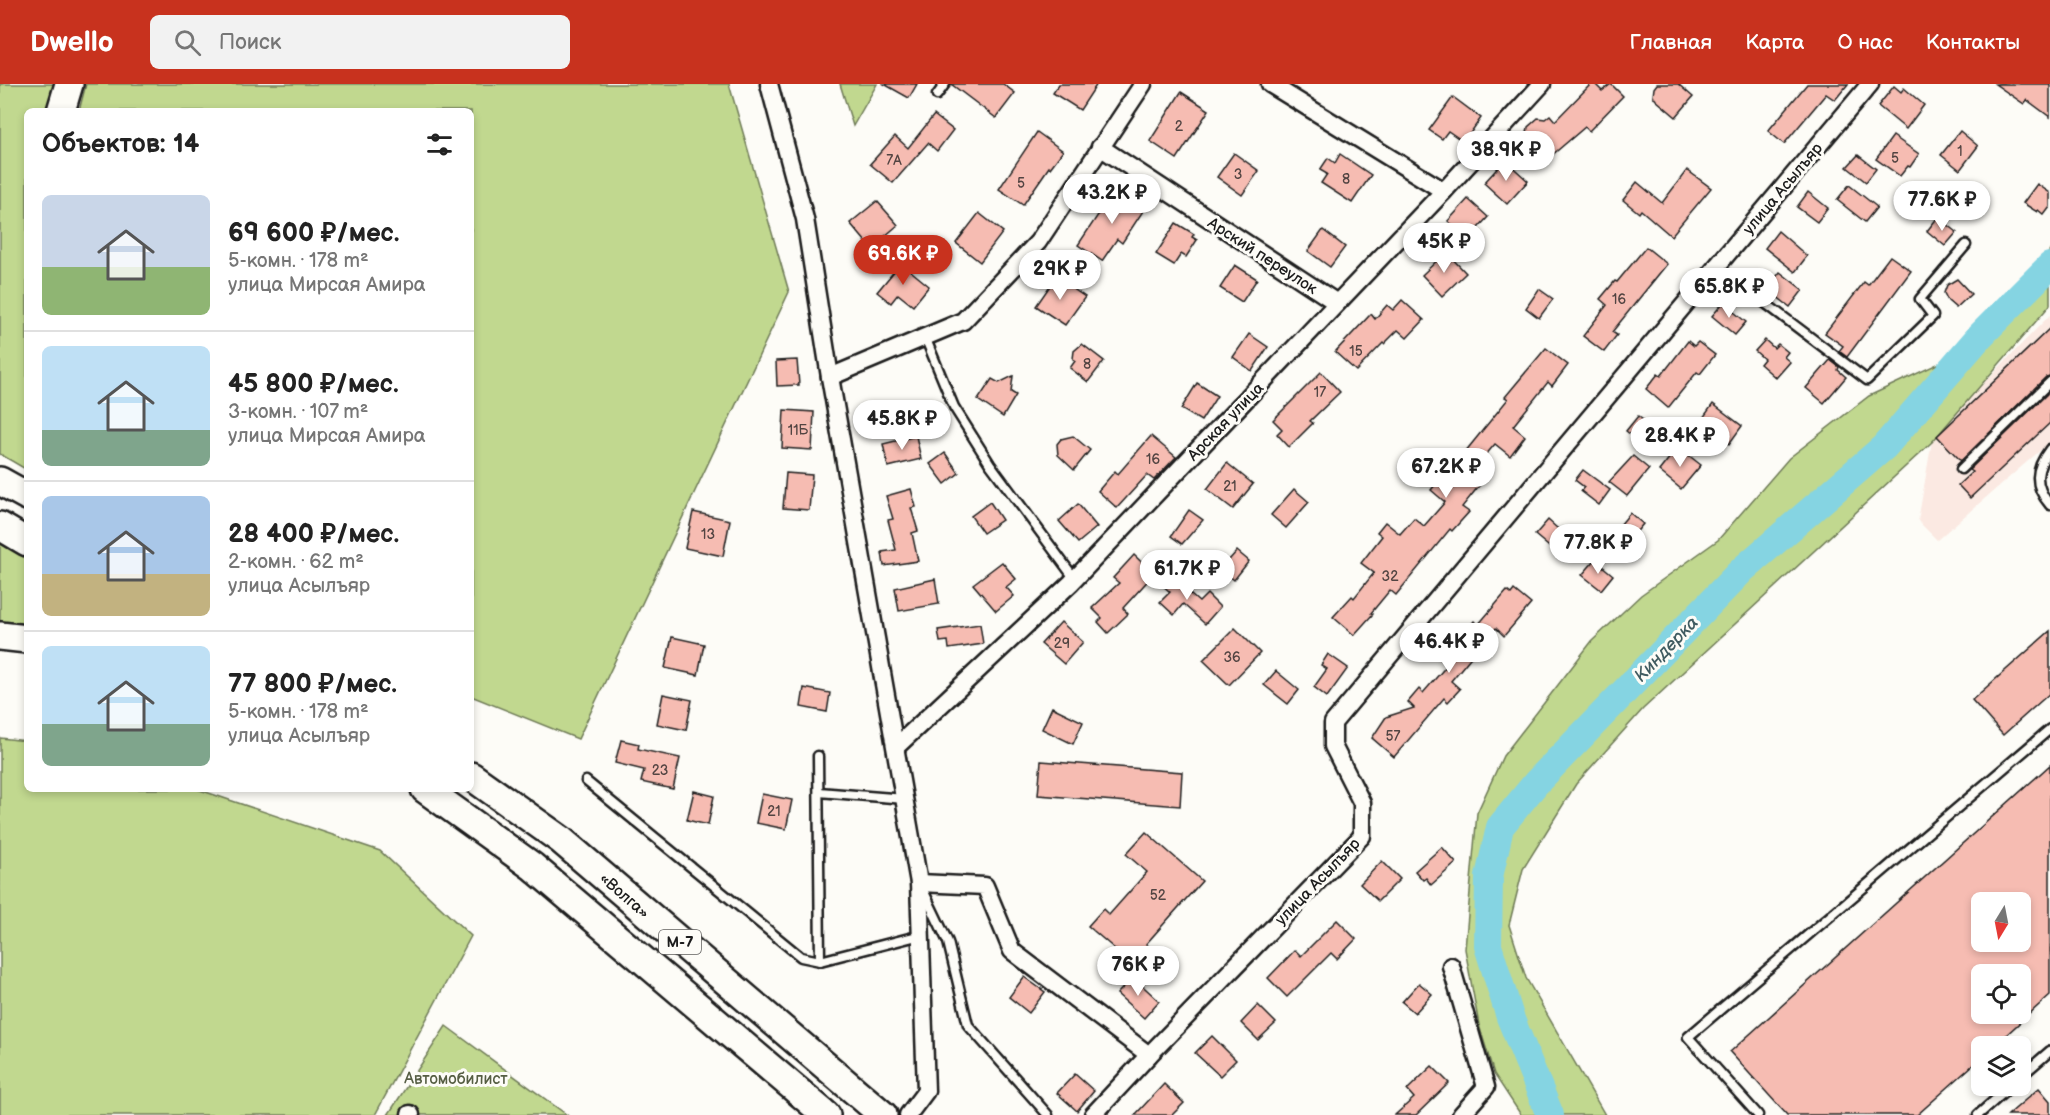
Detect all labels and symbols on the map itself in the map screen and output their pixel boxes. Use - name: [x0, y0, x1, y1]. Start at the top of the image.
- house number: 2: [1175, 118, 1184, 135]
- pin: 38.9K ₽: [1451, 131, 1561, 182]
- street label: улица Асылъяр: [1739, 139, 1827, 239]
- house number: 1: [1957, 143, 1963, 160]
- house number: 5: [1891, 150, 1899, 167]
- house number: 7А: [886, 152, 902, 169]
- house number: 3: [1234, 166, 1242, 183]
- house number: 8: [1342, 171, 1350, 188]
- pin: 43.2K ₽: [1057, 174, 1167, 225]
- house number: 5: [1017, 175, 1025, 192]
- pin: 77.6K ₽: [1887, 181, 1997, 232]
- street label: Арский переулок: [1203, 213, 1321, 299]
- pin: 45K ₽: [1402, 223, 1486, 274]
- pin: 69.6K ₽: [848, 235, 958, 286]
- pin: 29K ₽: [1018, 250, 1102, 301]
- pin: 65.8K ₽: [1674, 268, 1784, 319]
- house number: 16: [1612, 291, 1626, 308]
- house number: 15: [1349, 343, 1363, 360]
- house number: 8: [1083, 356, 1091, 373]
- street label: Арская улица: [1183, 378, 1269, 466]
- house number: 17: [1314, 384, 1326, 401]
- pin: 45.8K ₽: [847, 400, 957, 451]
- pin: 28.4K ₽: [1625, 417, 1735, 468]
- house number: 11Б: [788, 422, 809, 439]
- pin: 67.2K ₽: [1391, 448, 1501, 499]
- house number: 16: [1146, 451, 1160, 468]
- house number: 21: [1223, 478, 1237, 495]
- pin: 77.8K ₽: [1543, 524, 1653, 575]
- house number: 13: [701, 526, 715, 543]
- pin: 61.7K ₽: [1132, 550, 1242, 601]
- house number: 32: [1382, 568, 1399, 585]
- water label: Киндерка: [1630, 612, 1703, 687]
- pin: 46.4K ₽: [1394, 623, 1504, 674]
- house number: 29: [1054, 635, 1070, 652]
- house number: 36: [1223, 649, 1241, 666]
- house number: 57: [1386, 728, 1401, 745]
- house number: 23: [652, 762, 668, 779]
- house number: 21: [767, 803, 781, 820]
- street label: улица Асылъяр: [1272, 835, 1364, 930]
- street label: «Волга»: [595, 869, 653, 923]
- house number: 52: [1150, 887, 1167, 904]
- north arrow: [1971, 892, 2031, 952]
- road number: М-7: [659, 930, 701, 954]
- pin: 76K ₽: [1096, 946, 1180, 997]
- park label: Автомобилист: [403, 1070, 508, 1089]

